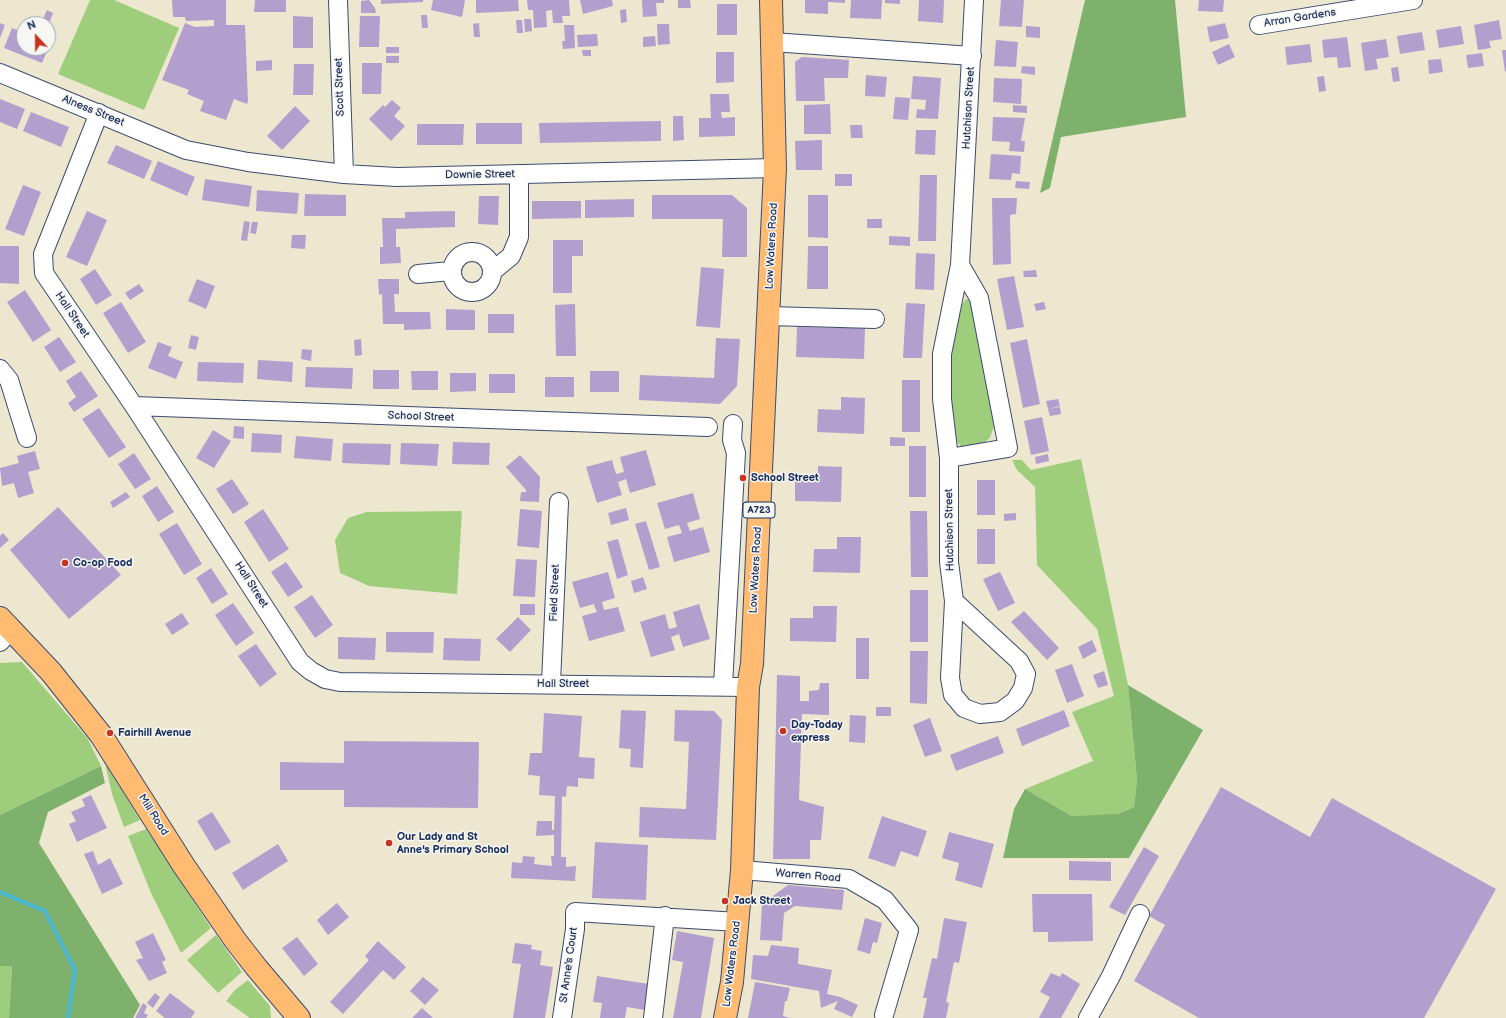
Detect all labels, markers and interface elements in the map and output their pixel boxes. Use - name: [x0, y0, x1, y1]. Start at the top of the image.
- street label: Arran Gardens: [1263, 6, 1337, 30]
- north arrow: [16, 16, 56, 56]
- text: N: [25, 18, 38, 33]
- street label: Scott Street: [332, 58, 348, 116]
- street label: Hutchison Street: [960, 66, 978, 150]
- street label: Alness Street: [60, 93, 126, 129]
- street label: Downie Street: [445, 168, 515, 182]
- street label: Low Waters Road: [763, 202, 781, 290]
- street label: Hall Street: [52, 290, 92, 340]
- street label: School Street: [387, 409, 455, 425]
- place label: School Street: [751, 471, 819, 485]
- marker: School Street: [738, 473, 748, 483]
- street label: Hutchison Street: [943, 488, 957, 572]
- road number: A723: [743, 502, 775, 518]
- street label: Low Waters Road: [747, 526, 765, 614]
- place label: Co-op Food: [73, 556, 132, 570]
- marker: Co-op Food: [60, 558, 70, 568]
- street label: Hall Street: [231, 559, 271, 611]
- street label: Field Street: [547, 564, 563, 622]
- street label: Hall Street: [537, 677, 589, 691]
- place label: Day-Today express: [791, 718, 843, 744]
- place label: Fairhill Avenue: [118, 726, 191, 740]
- marker: Day-Today express: [778, 726, 788, 736]
- marker: Fairhill Avenue: [105, 728, 115, 738]
- street label: Mill Road: [135, 792, 171, 838]
- place label: Our Lady and St Anne's Primary School: [397, 830, 509, 856]
- marker: Our Lady and St Anne's Primary School: [384, 838, 394, 848]
- street label: Warren Road: [775, 867, 841, 885]
- place label: Jack Street: [733, 894, 790, 908]
- marker: Jack Street: [720, 896, 730, 906]
- street label: Low Waters Road: [720, 920, 744, 1008]
- street label: St Anne's Court: [557, 926, 581, 1004]

